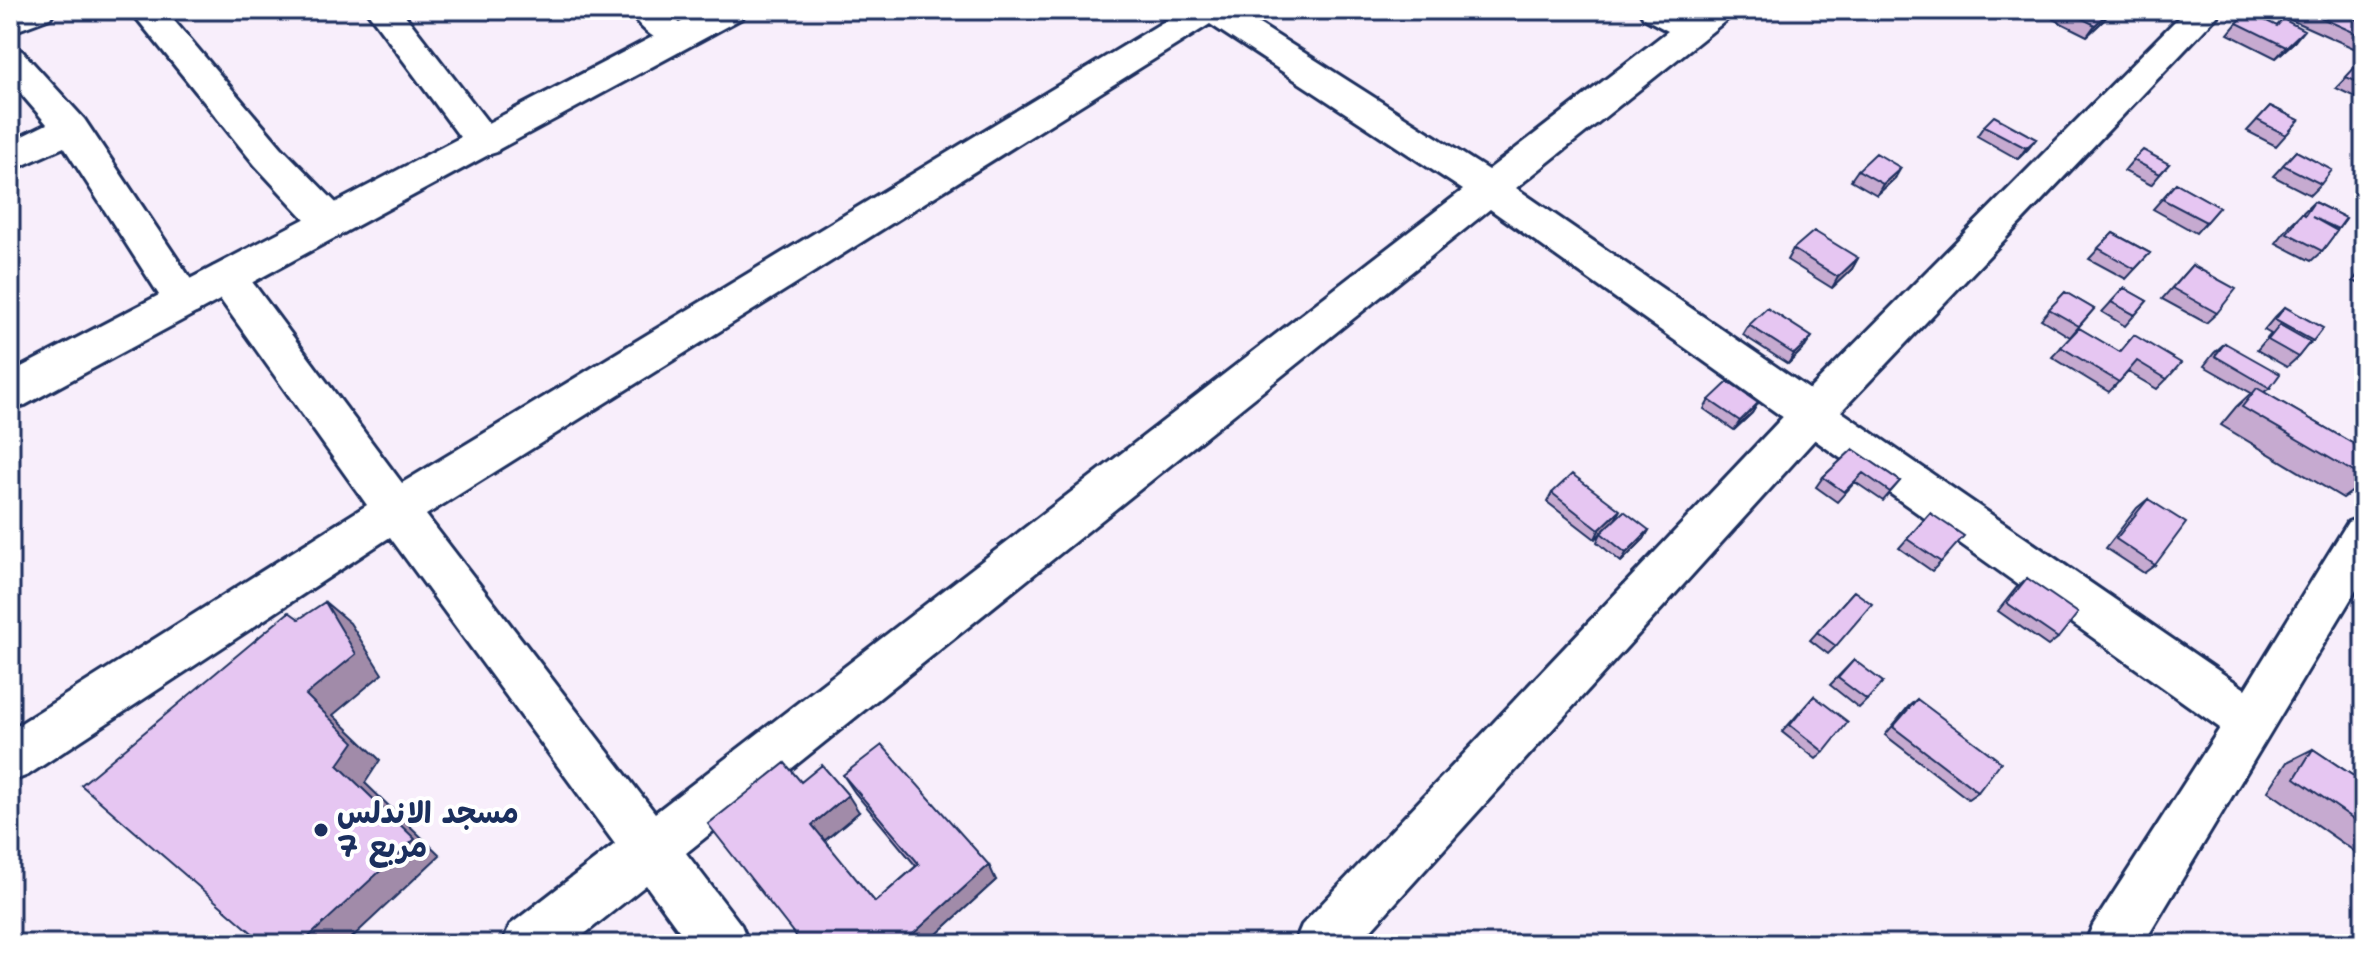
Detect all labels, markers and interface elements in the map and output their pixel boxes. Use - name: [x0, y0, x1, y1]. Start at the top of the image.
- place label: مسجد الاندلس مربع 7: [337, 792, 519, 868]
- marker: مسجد الاندلس مربع 7: [312, 821, 330, 839]

